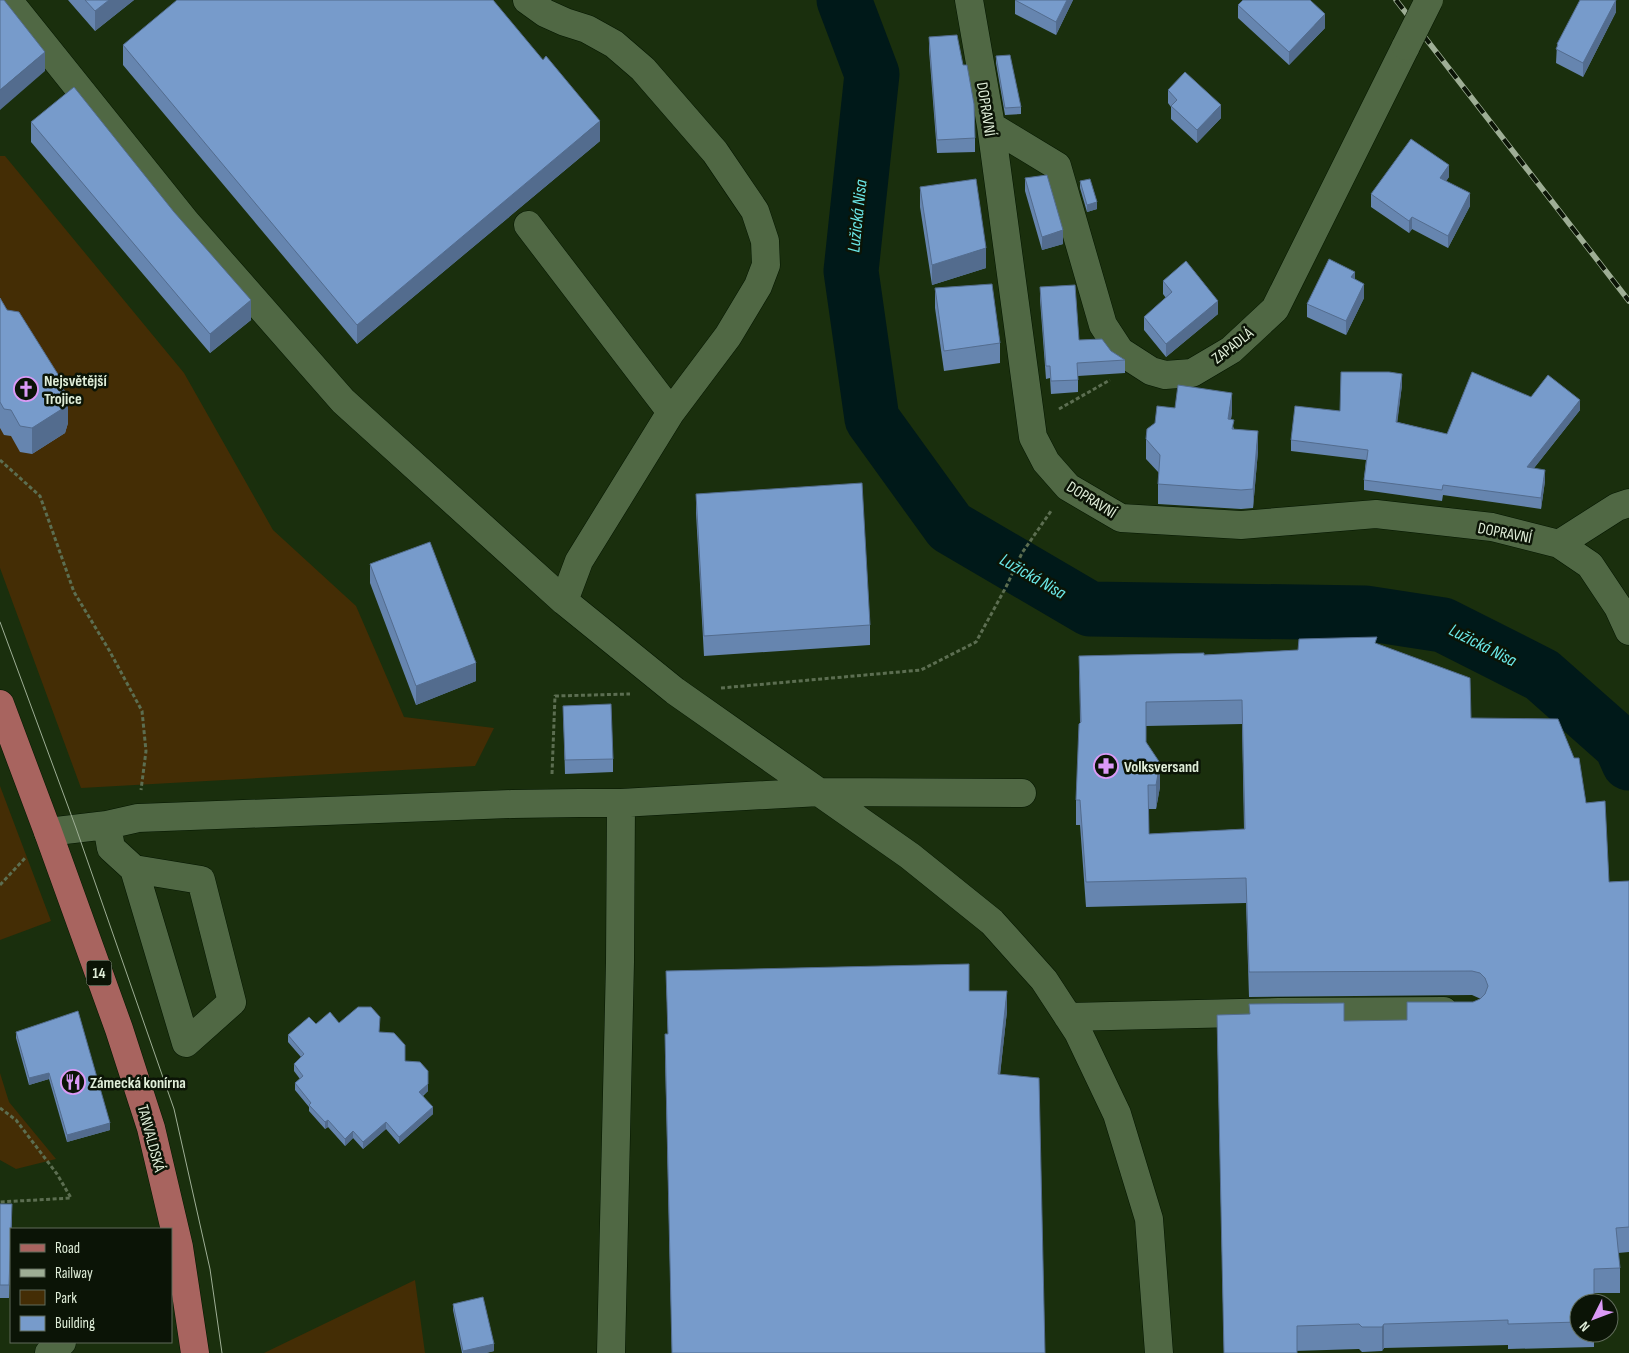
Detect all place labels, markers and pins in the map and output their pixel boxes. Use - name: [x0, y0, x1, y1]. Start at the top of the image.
- place label: Nejsvětější Trojice: [44, 372, 107, 409]
- church icon: Nejsvětější Trojice: [13, 376, 39, 402]
- pharmacy icon: Volksversand: [1093, 753, 1119, 779]
- place label: Volksversand: [1124, 758, 1199, 777]
- restaurant icon: Zámecká konírna: [60, 1069, 86, 1095]
- place label: Zámecká konírna: [90, 1074, 186, 1093]

